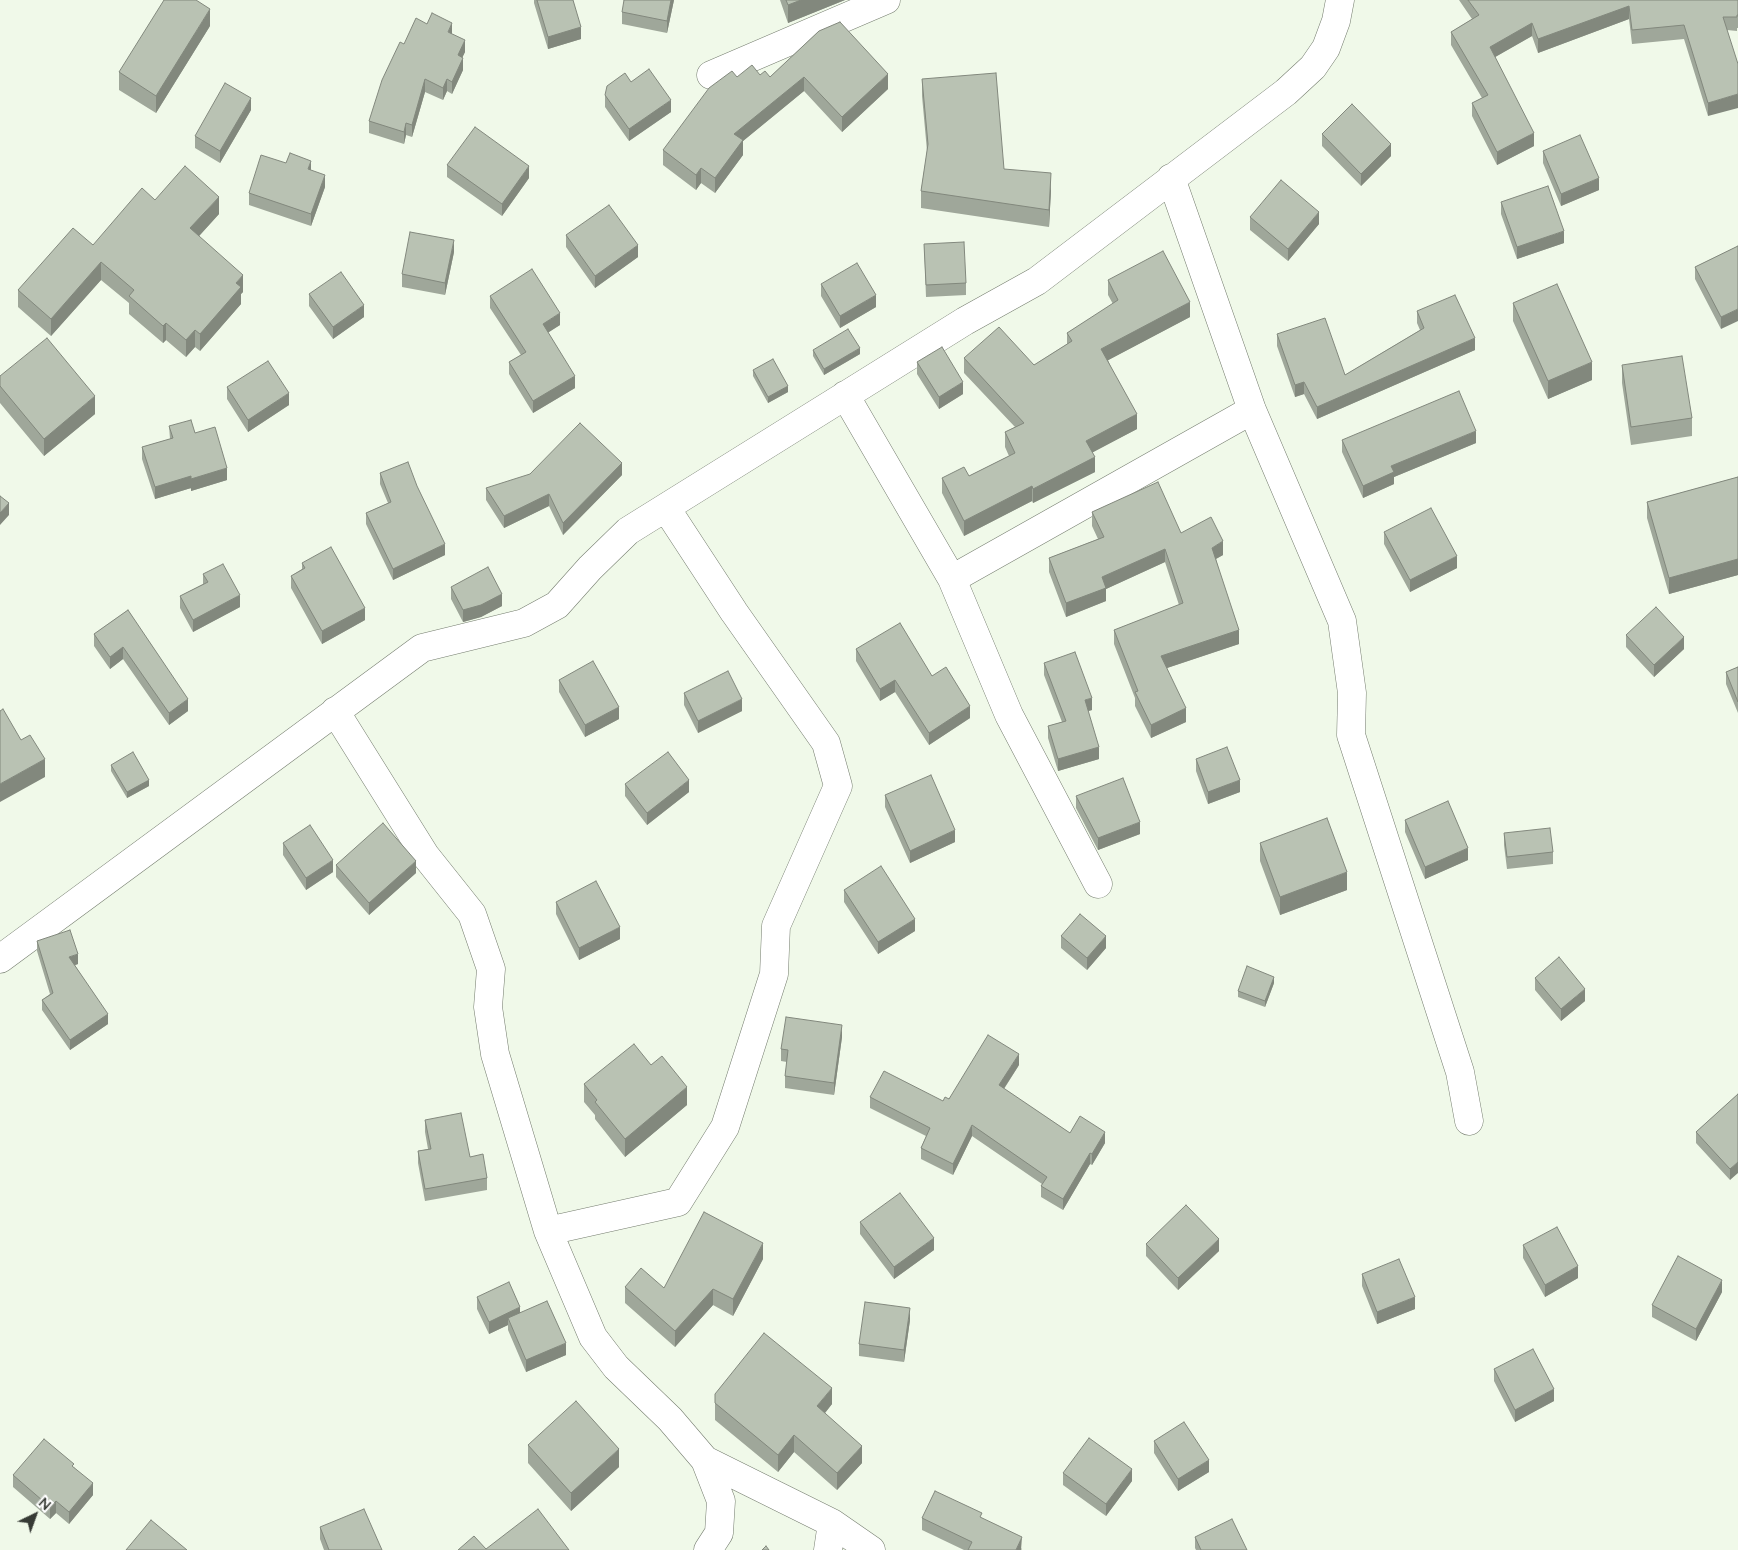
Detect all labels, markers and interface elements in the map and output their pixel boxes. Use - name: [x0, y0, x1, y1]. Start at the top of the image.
- north arrow: [10, 1490, 60, 1540]
- text: N: [36, 1494, 55, 1513]

